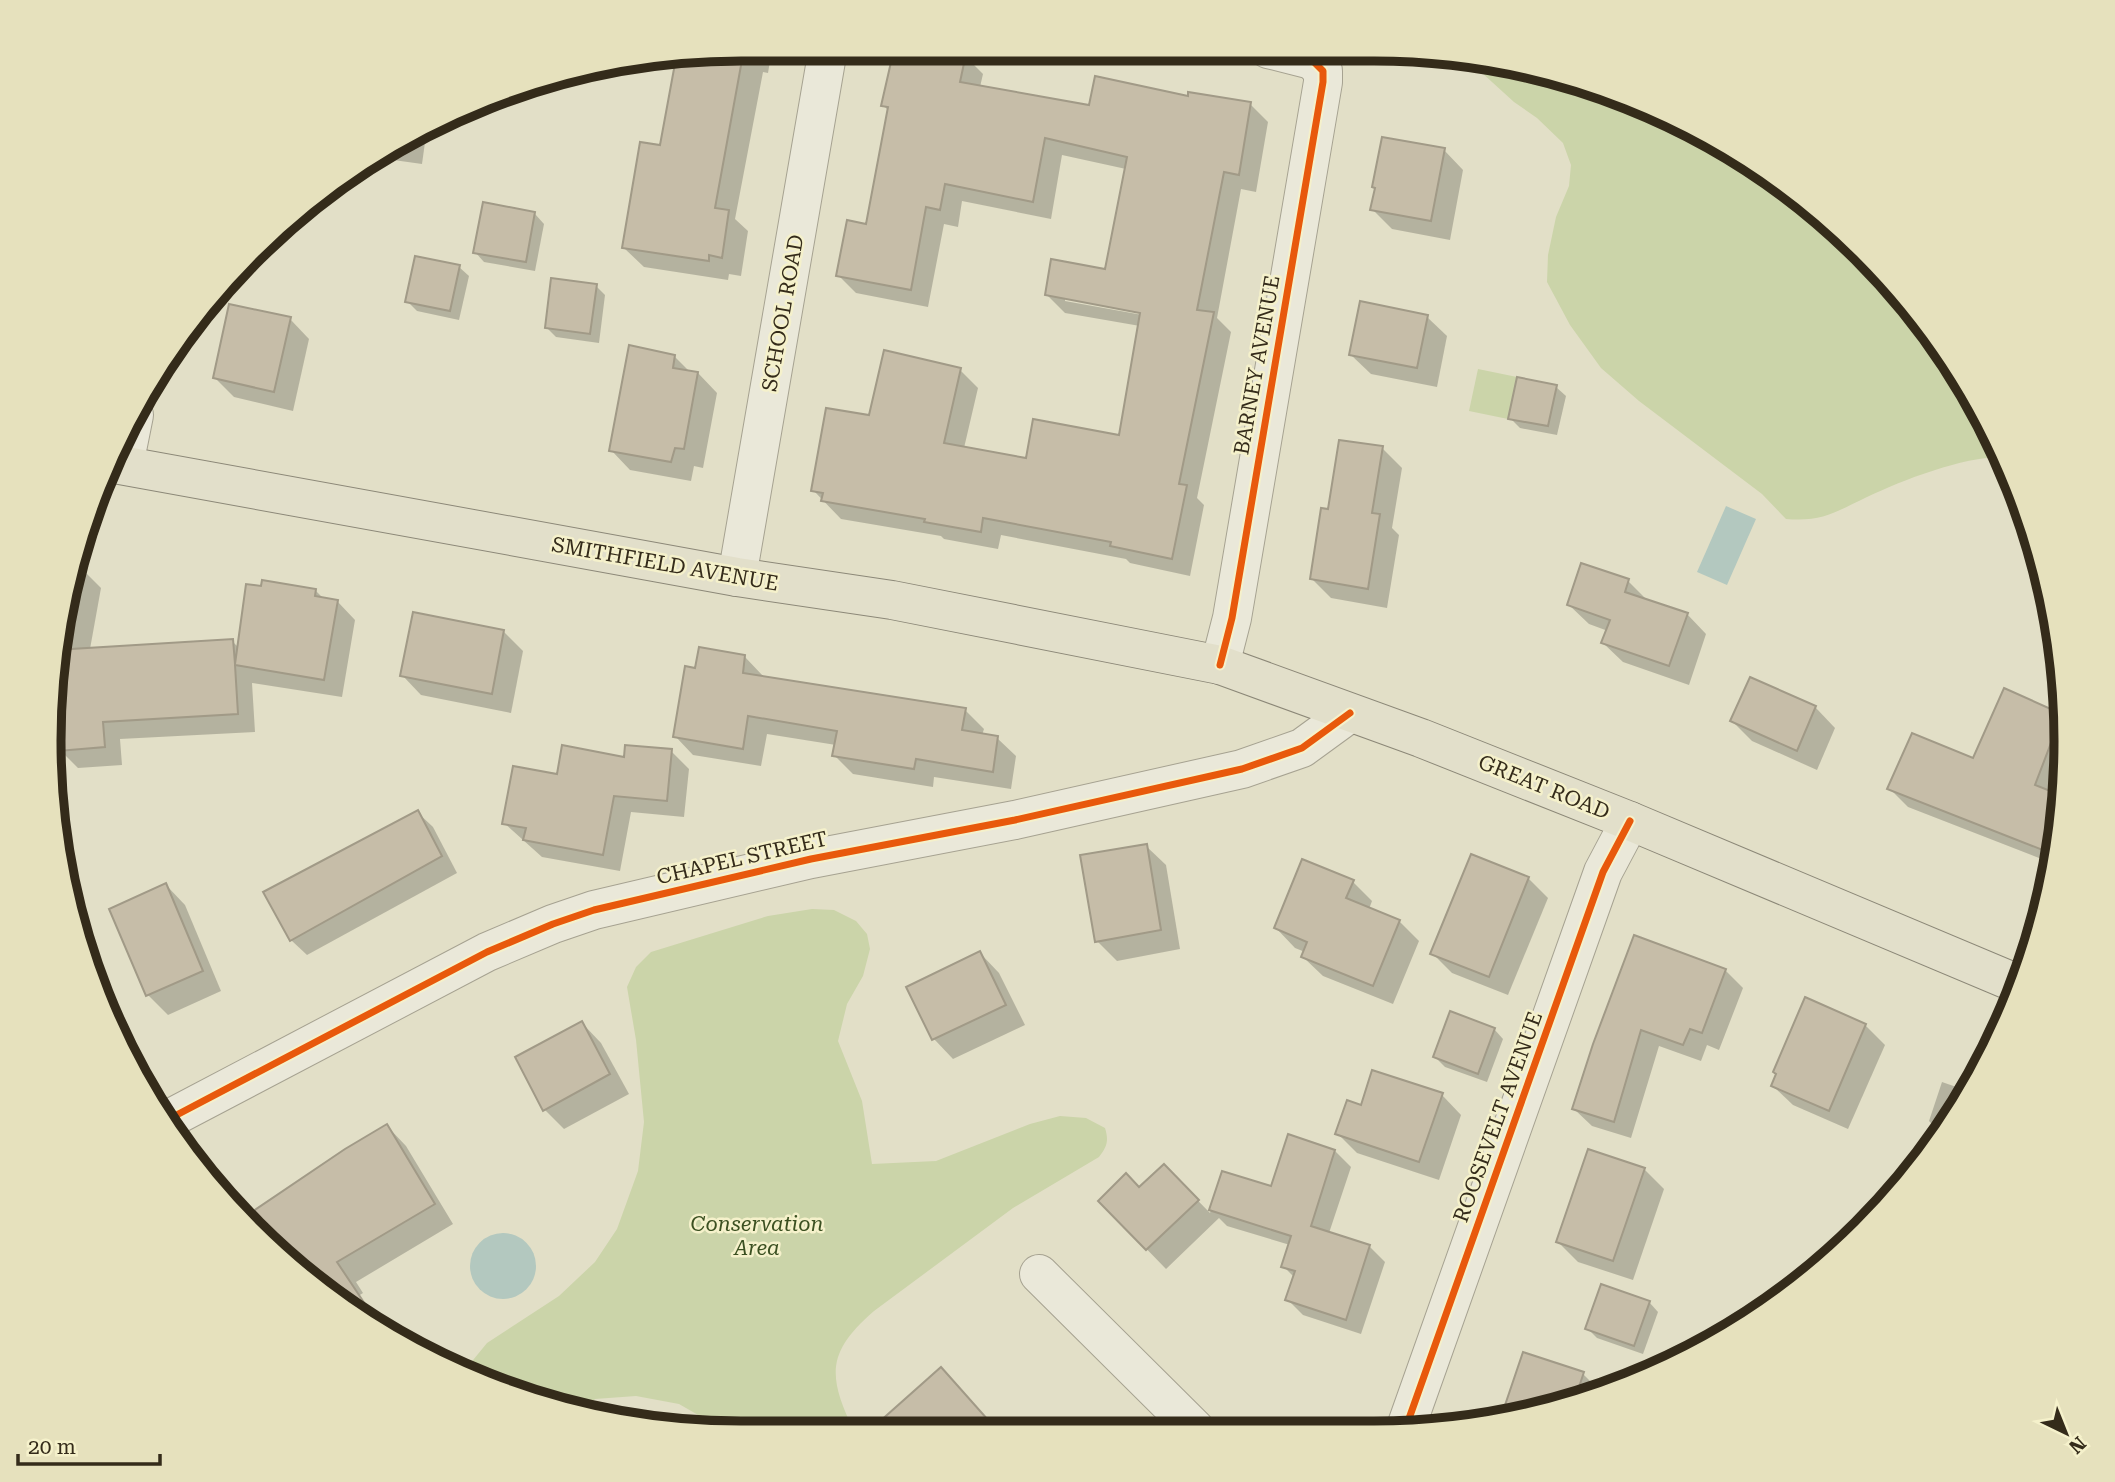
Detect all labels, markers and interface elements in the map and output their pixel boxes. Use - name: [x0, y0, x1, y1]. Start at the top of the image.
- street label: SCHOOL ROAD: [757, 233, 809, 393]
- street label: BARNEY AVENUE: [1229, 273, 1285, 457]
- street label: SMITHFIELD AVENUE: [550, 532, 780, 596]
- street label: GREAT ROAD: [1475, 750, 1613, 824]
- street label: CHAPEL STREET: [654, 827, 830, 889]
- street label: ROOSEVELT AVENUE: [1449, 1008, 1547, 1226]
- park label: Conservation Area: [691, 1212, 823, 1260]
- north arrow: [2031, 1398, 2101, 1468]
- scale bar: [18, 1422, 159, 1466]
- text: N: [2064, 1432, 2090, 1459]
- text: 20 m: [28, 1435, 76, 1459]

